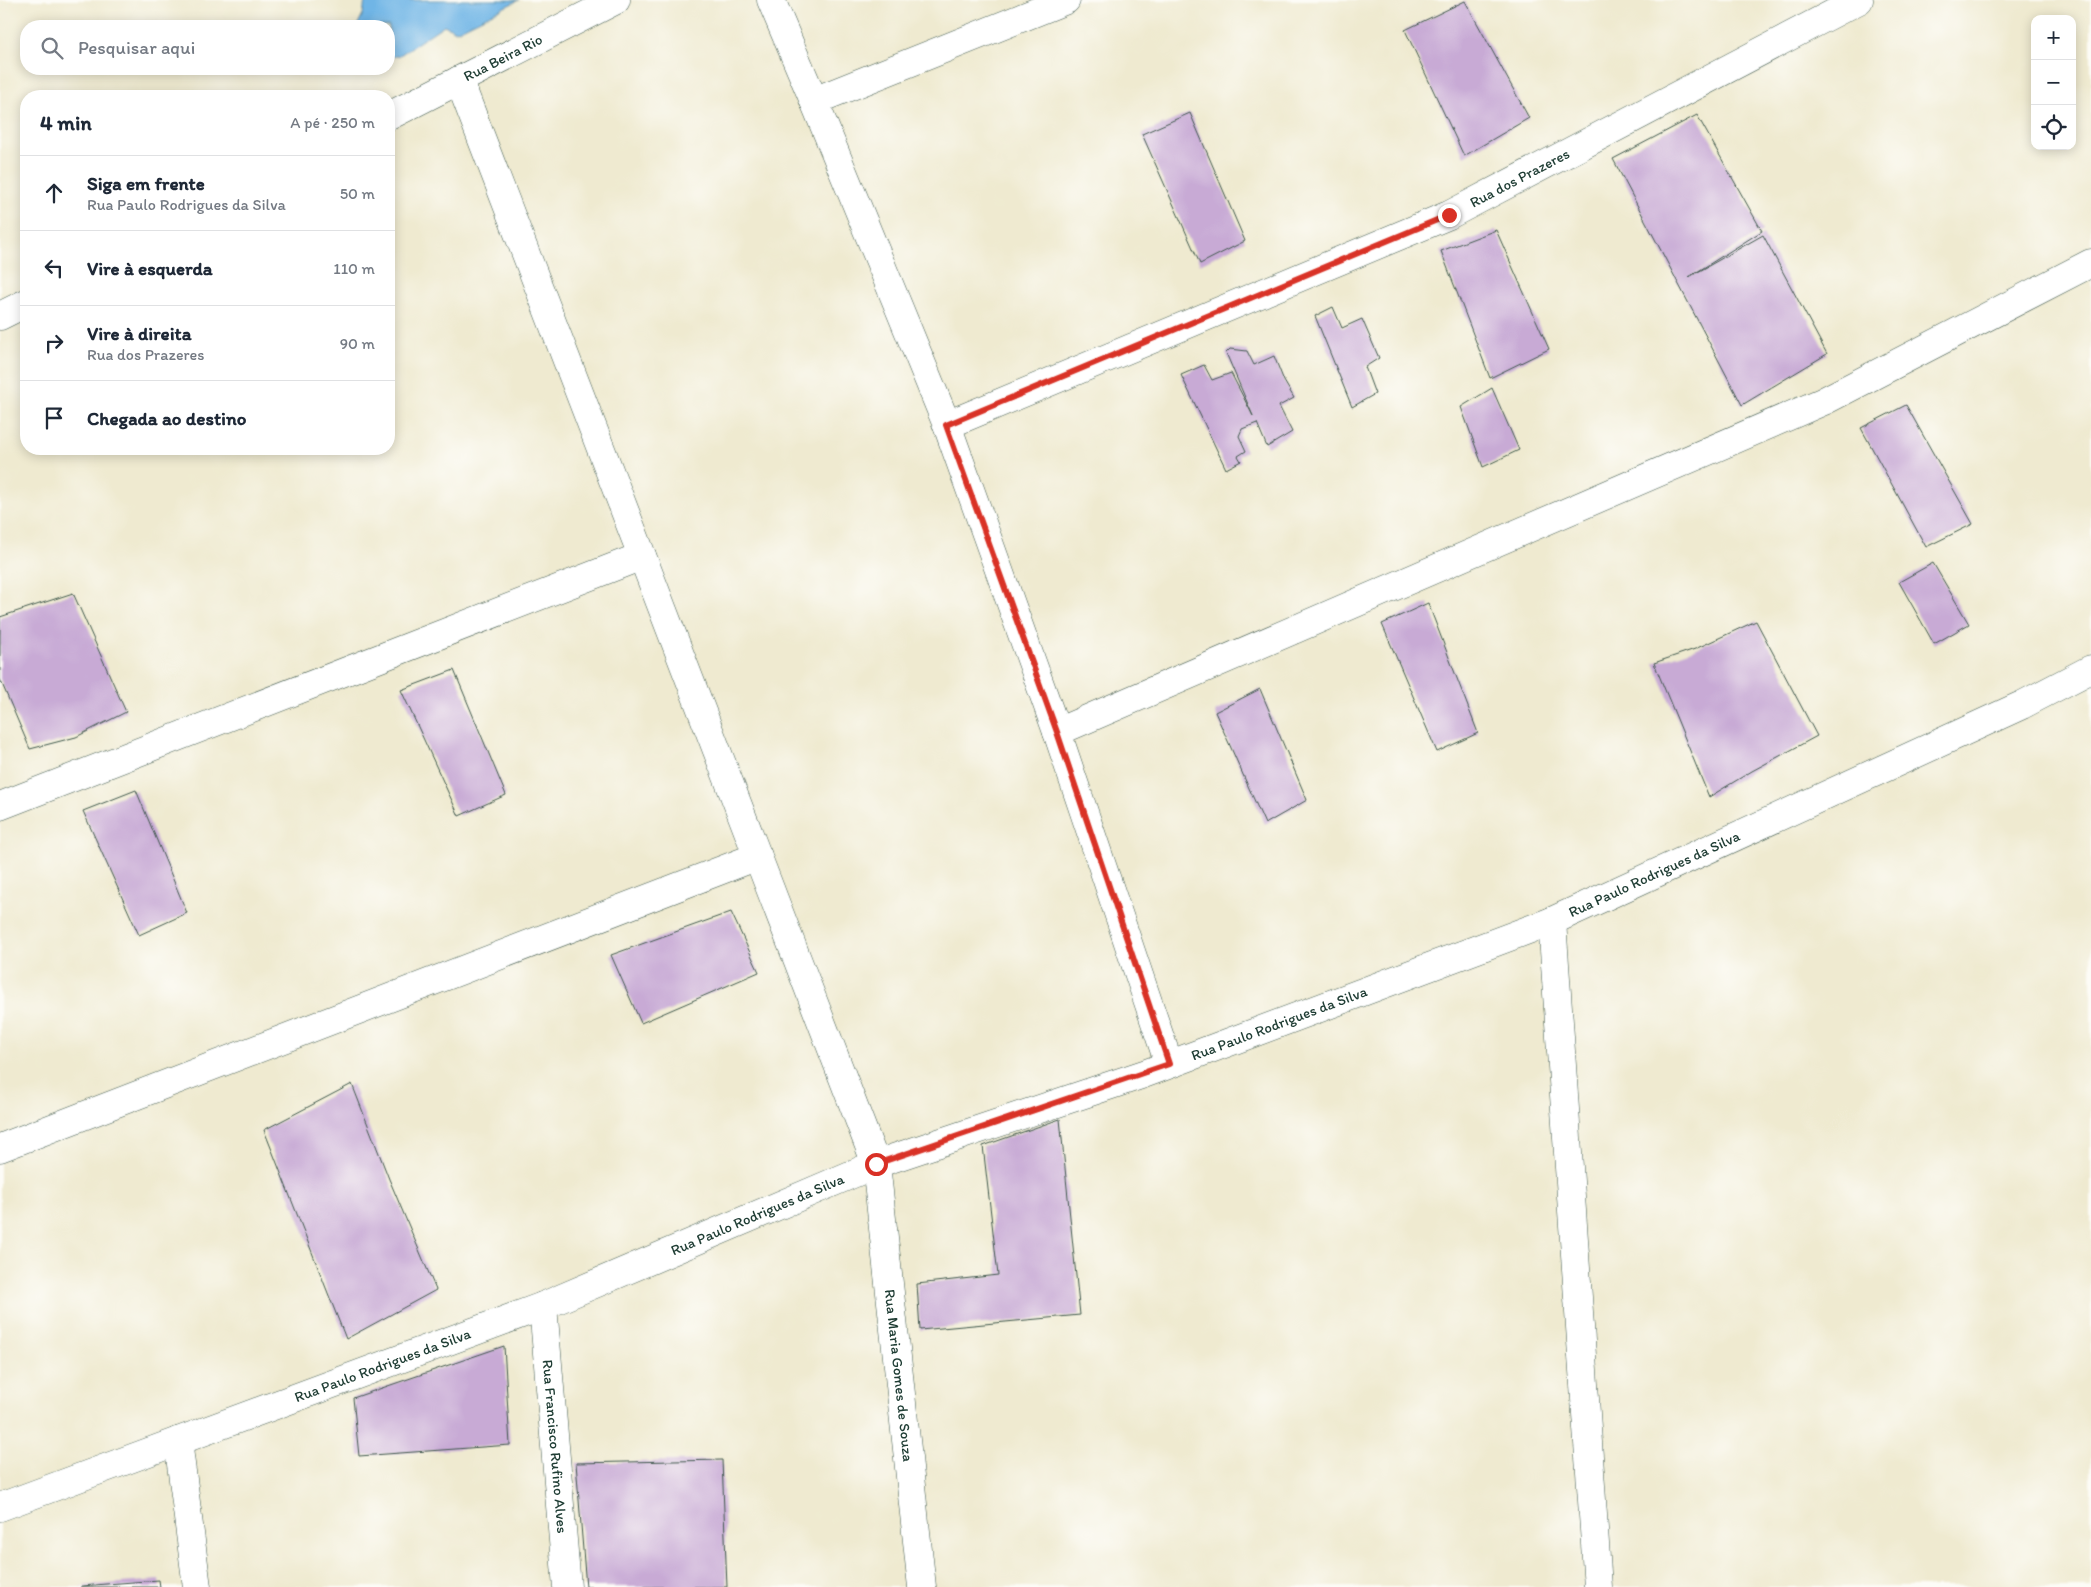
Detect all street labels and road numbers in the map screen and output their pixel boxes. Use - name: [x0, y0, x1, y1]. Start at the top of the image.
- street label: Rua Beira Rio: [461, 30, 545, 85]
- street label: Rua dos Prazeres: [1467, 144, 1573, 211]
- street label: Rua Paulo Rodrigues da Silva: [1566, 827, 1743, 921]
- street label: Rua Paulo Rodrigues da Silva: [1189, 982, 1370, 1065]
- street label: Rua Paulo Rodrigues da Silva: [668, 1170, 847, 1260]
- street label: Rua Maria Gomes de Souza: [881, 1288, 917, 1463]
- street label: Rua Paulo Rodrigues da Silva: [292, 1324, 473, 1406]
- street label: Rua Francisco Rufino Alves: [539, 1359, 571, 1534]

